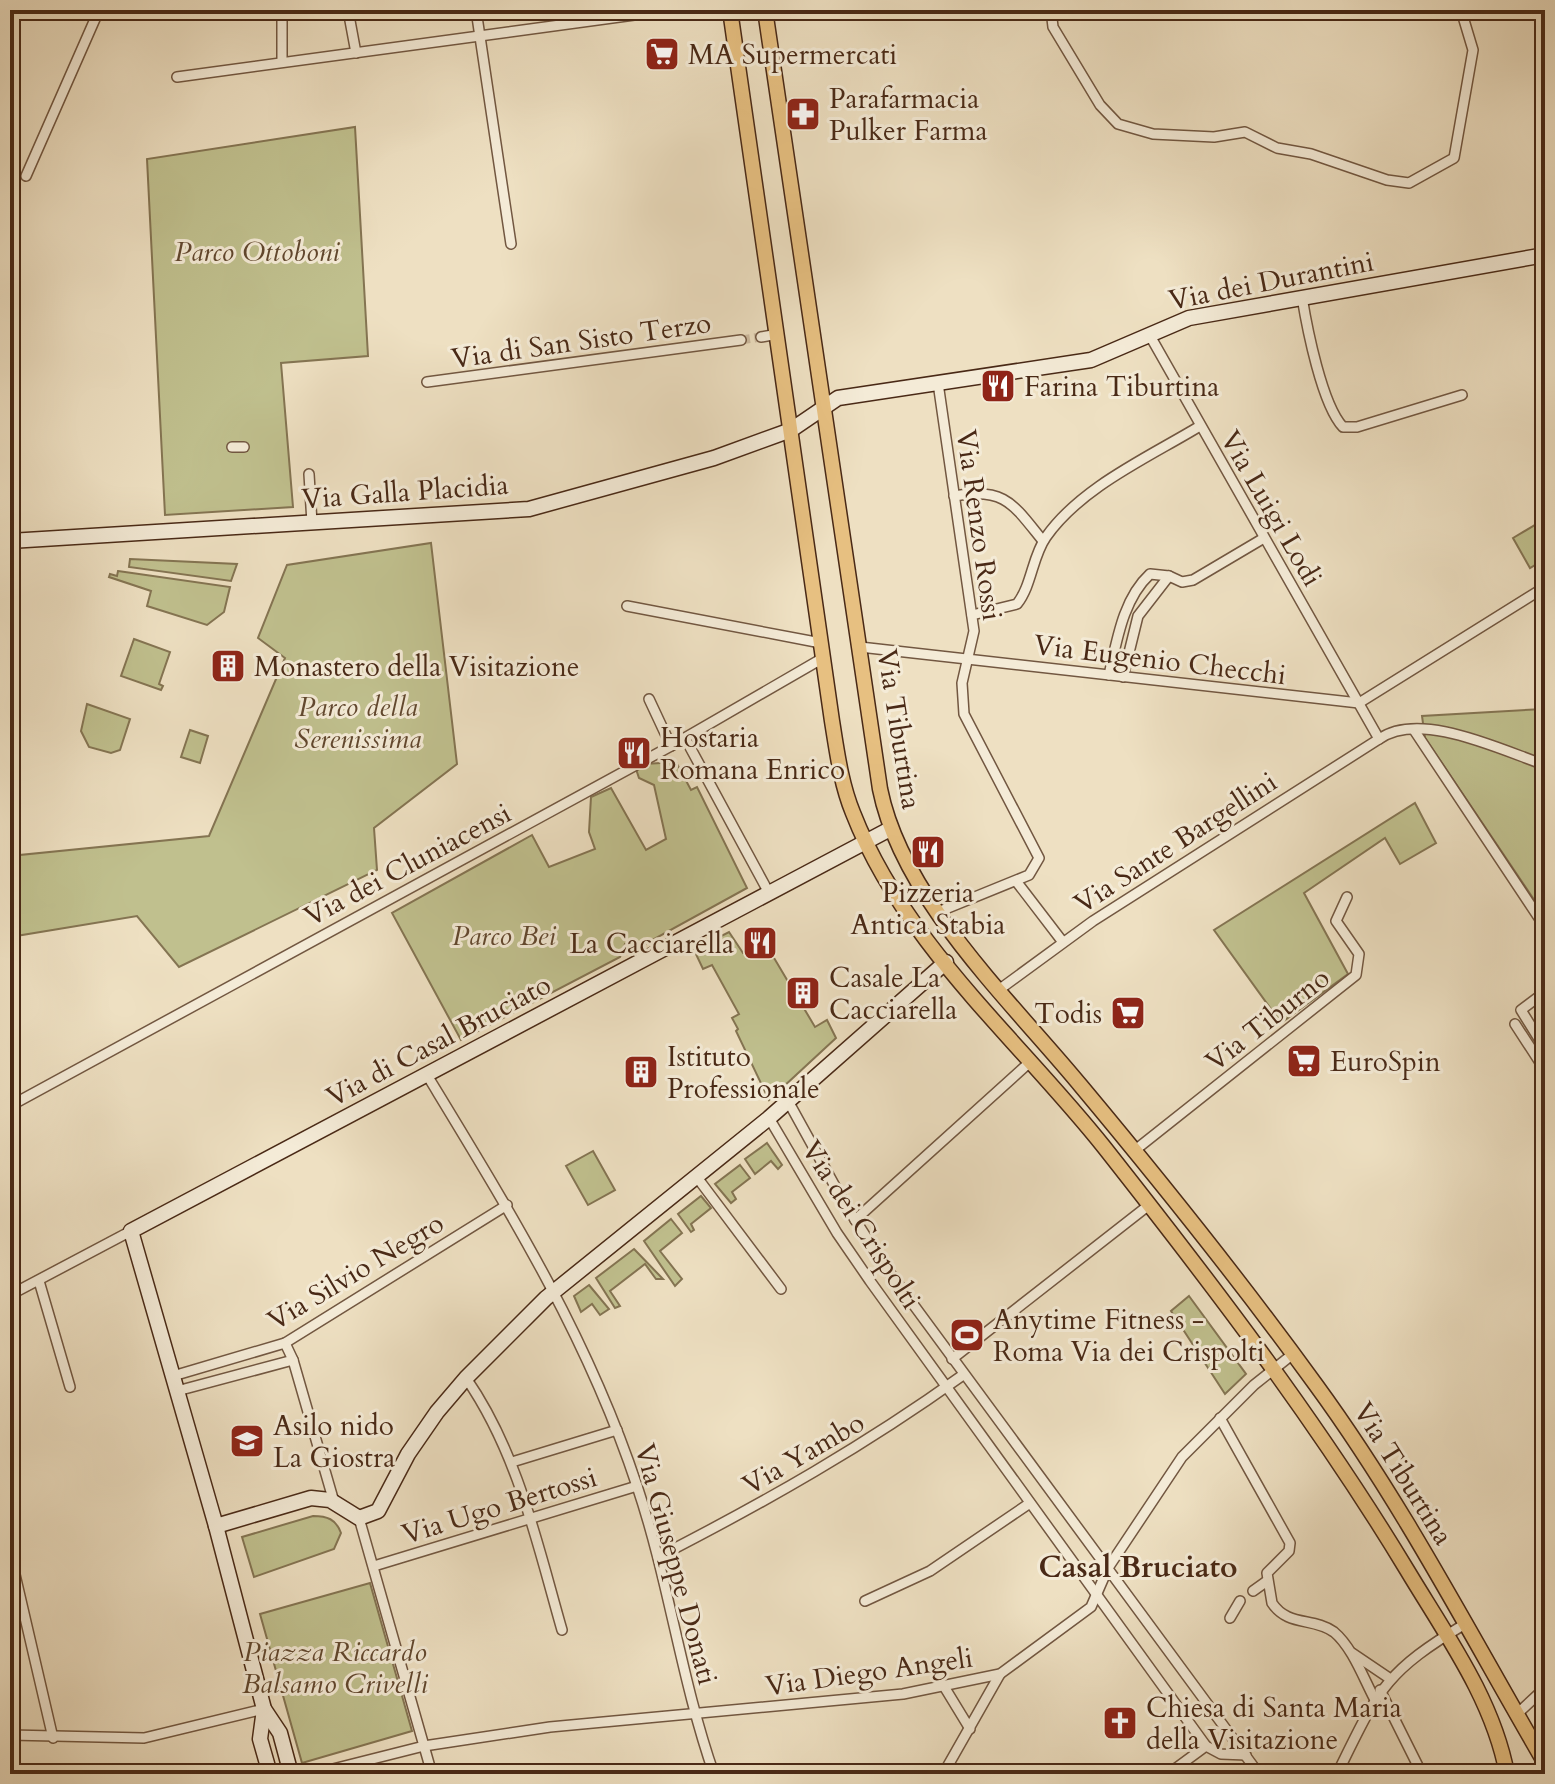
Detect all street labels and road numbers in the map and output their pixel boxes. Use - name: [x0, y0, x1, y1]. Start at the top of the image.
- street label: Via dei Durantini: [1166, 242, 1377, 319]
- street label: Via di San Sisto Terzo: [449, 304, 713, 378]
- street label: Via Luigi Lodi: [1211, 424, 1331, 594]
- street label: Via Renzo Rossi: [947, 427, 1011, 623]
- street label: Via Galla Placidia: [300, 466, 510, 518]
- street label: Via Eugenio Checchi: [1032, 626, 1288, 694]
- street label: Via Tiburtina: [868, 646, 930, 812]
- street label: Via Sante Bargellini: [1067, 763, 1284, 923]
- street label: Via dei Cluniacensi: [297, 794, 518, 936]
- street label: Via Tiburno: [1198, 959, 1338, 1080]
- street label: Via di Casal Bruciato: [319, 966, 557, 1116]
- street label: Via dei Crispolti: [792, 1133, 930, 1316]
- street label: Via Silvio Negro: [260, 1204, 451, 1340]
- street label: Via Tiburtina: [1344, 1395, 1462, 1552]
- street label: Via Yambo: [736, 1404, 871, 1504]
- street label: Via Giuseppe Donati: [626, 1439, 727, 1689]
- street label: Via Ugo Bertossi: [397, 1458, 601, 1554]
- street label: Via Diego Angeli: [763, 1639, 975, 1705]

